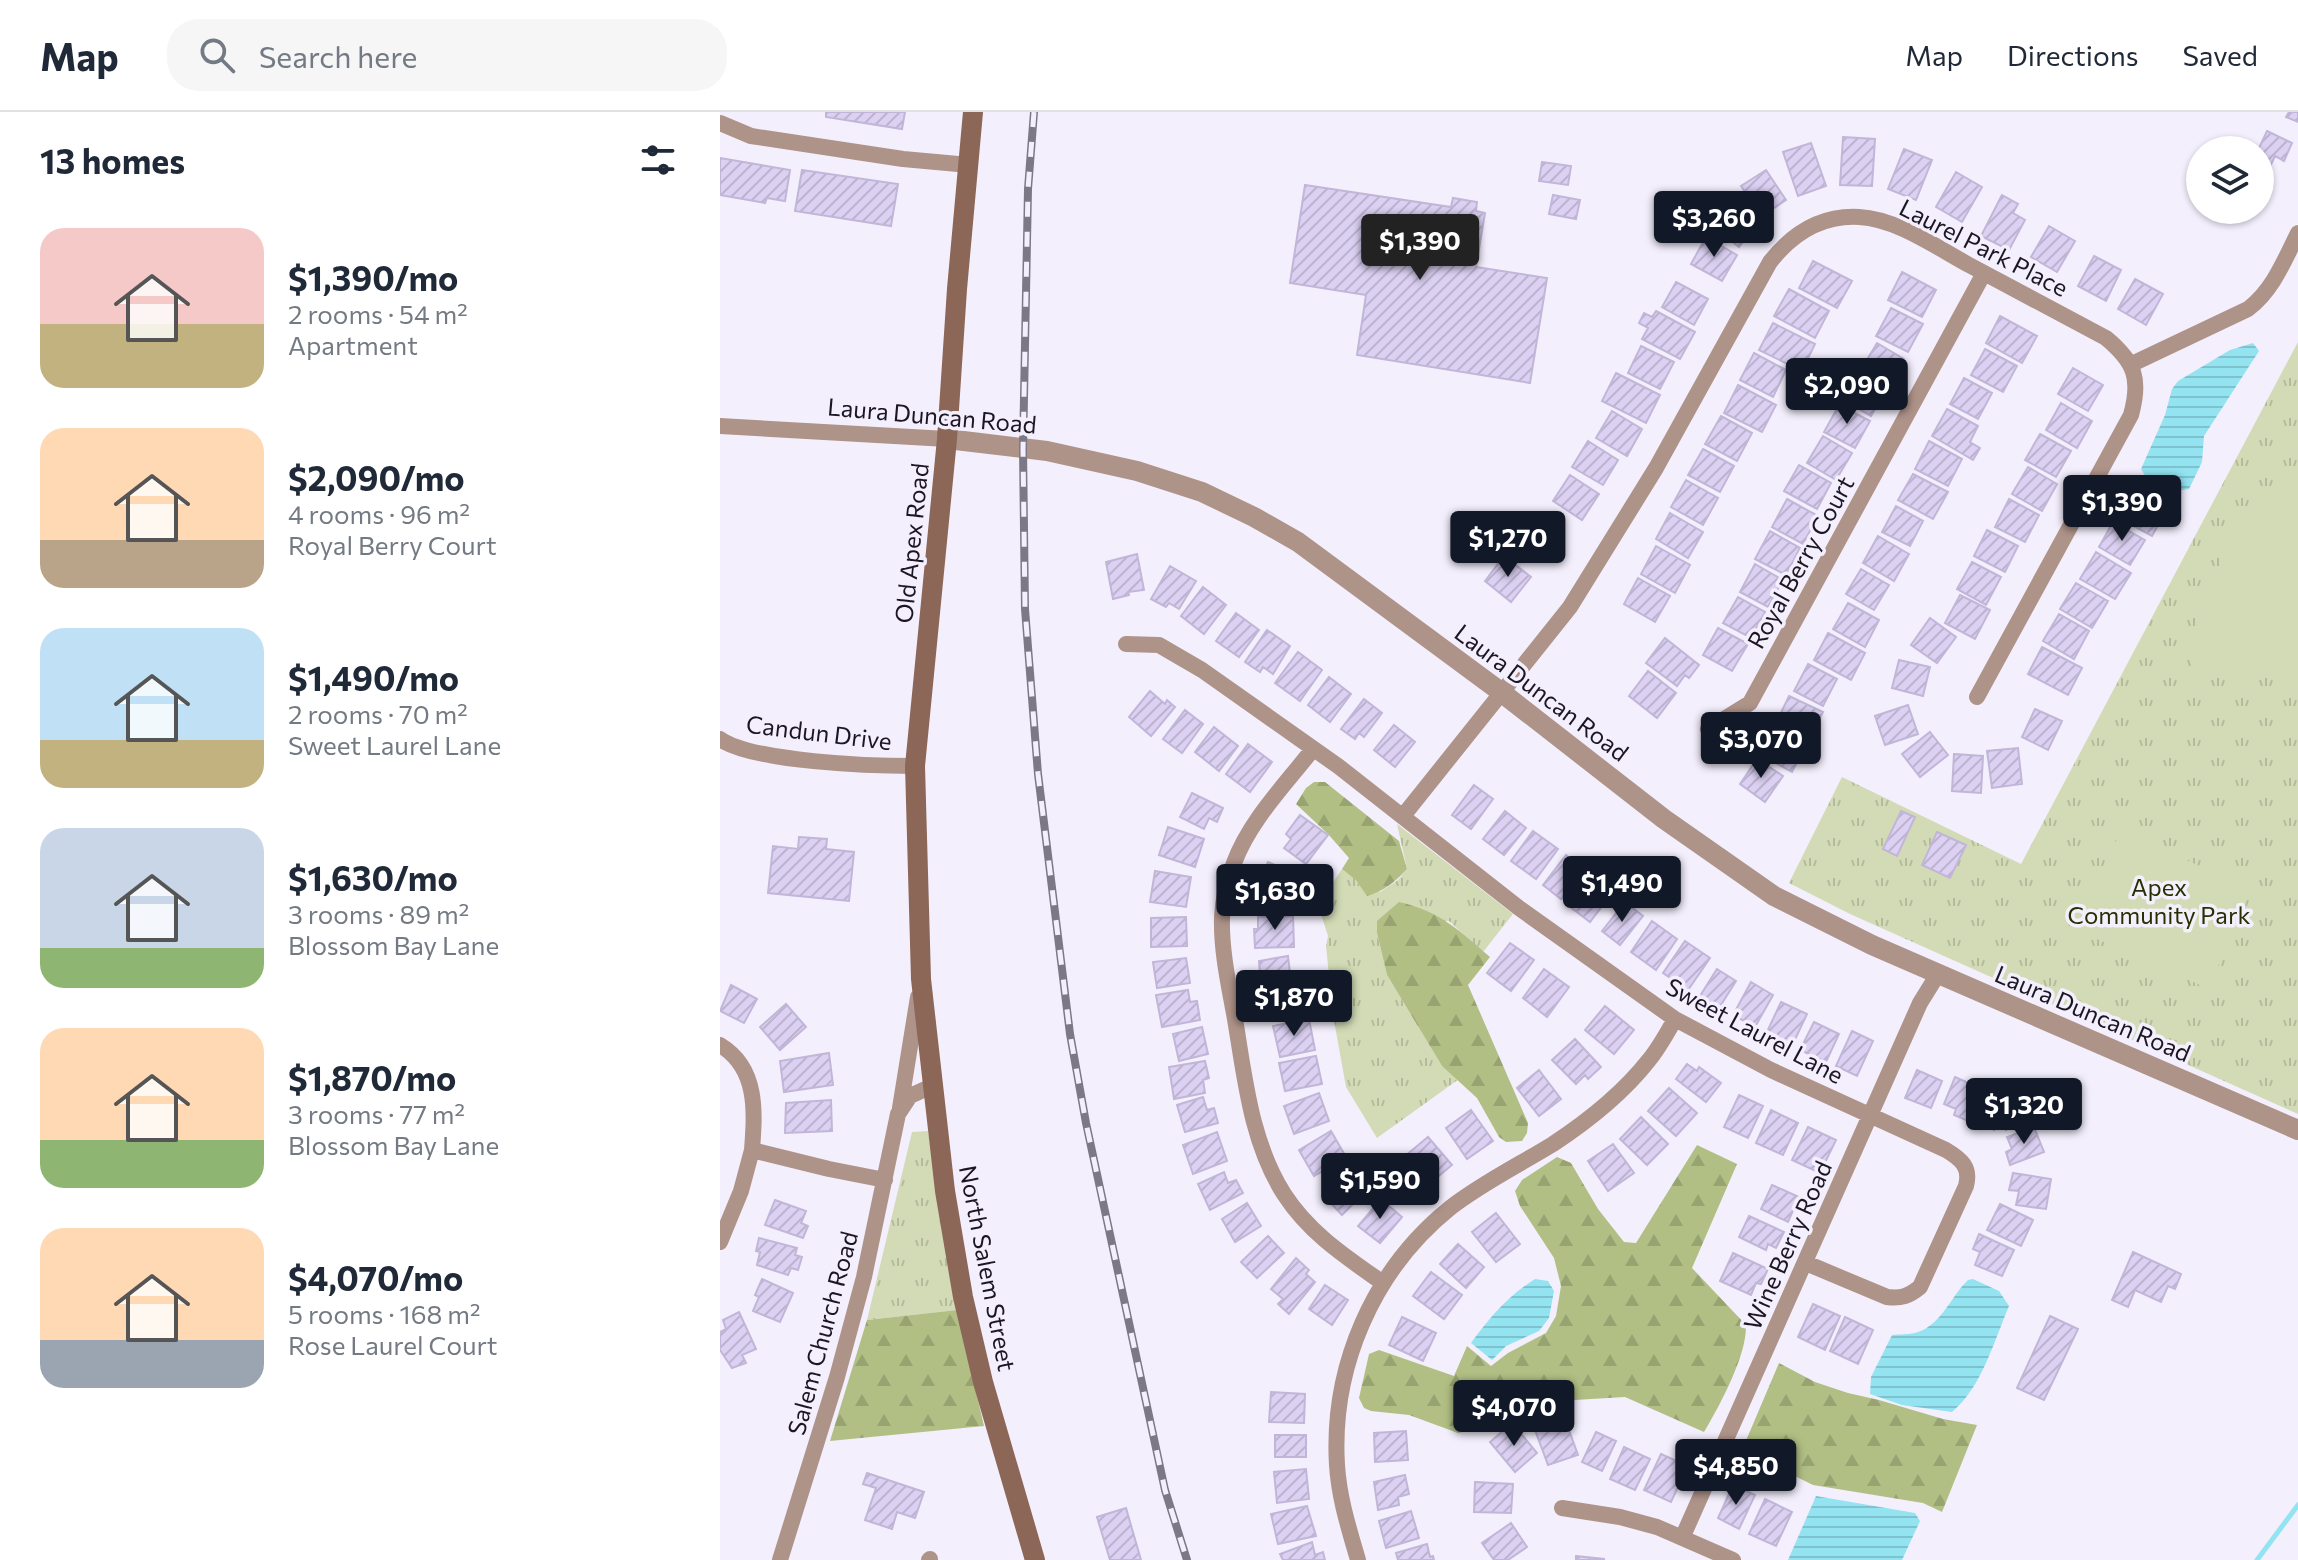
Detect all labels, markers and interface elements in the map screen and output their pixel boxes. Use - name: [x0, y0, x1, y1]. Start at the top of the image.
- search box: [167, 19, 727, 91]
- text: Map: [40, 32, 119, 79]
- icon: search: [195, 33, 239, 77]
- text: Search here: [259, 37, 417, 74]
- text: Map: [1905, 38, 1963, 72]
- text: Directions: [2007, 38, 2138, 72]
- text: Saved: [2182, 38, 2258, 72]
- map controls: [2186, 136, 2274, 224]
- button: layers: [2186, 136, 2274, 224]
- icon: filters: [636, 138, 680, 182]
- text: 13 homes: [40, 139, 185, 181]
- pin: $3,260: [1649, 191, 1779, 259]
- street label: Laurel Park Place: [1895, 192, 2073, 302]
- text: $3,260: [1672, 201, 1756, 232]
- pin: $1,390: [1355, 214, 1485, 282]
- text: $1,390: [1379, 224, 1461, 255]
- text: $1,390/mo: [288, 256, 458, 298]
- icon: home: [104, 260, 200, 356]
- text: 2 rooms · 54 m²: [288, 298, 468, 329]
- text: Apartment: [288, 329, 418, 360]
- pin: $2,090: [1782, 358, 1912, 426]
- text: $2,090: [1804, 368, 1890, 399]
- street label: Laura Duncan Road: [826, 391, 1038, 439]
- text: $2,090/mo: [288, 456, 465, 498]
- icon: home: [104, 460, 200, 556]
- street label: Old Apex Road: [888, 461, 934, 625]
- street label: Royal Berry Court: [1741, 471, 1859, 653]
- pin: $1,390: [2057, 475, 2187, 543]
- text: $1,390: [2081, 485, 2163, 516]
- text: 4 rooms · 96 m²: [288, 498, 470, 529]
- pin: $1,270: [1443, 511, 1573, 579]
- text: $1,270: [1468, 521, 1548, 552]
- text: Royal Berry Court: [288, 529, 497, 560]
- street label: Laura Duncan Road: [1449, 617, 1635, 767]
- text: $1,490/mo: [288, 656, 459, 698]
- icon: home: [104, 660, 200, 756]
- text: 2 rooms · 70 m²: [288, 698, 468, 729]
- street label: Candun Drive: [745, 709, 893, 755]
- pin: $3,070: [1696, 712, 1826, 780]
- text: $3,070: [1719, 722, 1803, 753]
- text: Sweet Laurel Lane: [288, 729, 501, 760]
- text: $1,630/mo: [288, 856, 458, 898]
- pin: $1,490: [1557, 856, 1687, 924]
- icon: home: [104, 860, 200, 956]
- pin: $1,630: [1210, 864, 1340, 932]
- text: $1,490: [1581, 866, 1663, 897]
- park label: Apex Community Park: [2067, 872, 2251, 929]
- text: $1,630: [1234, 874, 1316, 905]
- text: 3 rooms · 89 m²: [288, 898, 469, 929]
- text: Blossom Bay Lane: [288, 929, 499, 960]
- street label: Laura Duncan Road: [1991, 959, 2195, 1067]
- pin: $1,870: [1229, 970, 1359, 1038]
- street label: Sweet Laurel Lane: [1661, 971, 1849, 1089]
- text: $1,870: [1254, 980, 1334, 1011]
- text: $1,870/mo: [288, 1056, 456, 1098]
- icon: home: [104, 1060, 200, 1156]
- pin: $1,320: [1959, 1078, 2089, 1146]
- text: $1,320: [1984, 1088, 2064, 1119]
- text: 3 rooms · 77 m²: [288, 1098, 465, 1129]
- text: Blossom Bay Lane: [288, 1129, 499, 1160]
- pin: $1,590: [1315, 1153, 1445, 1221]
- street label: Wine Berry Road: [1737, 1156, 1837, 1334]
- street label: North Salem Street: [954, 1163, 1022, 1373]
- text: $1,590: [1339, 1163, 1421, 1194]
- street label: Salem Church Road: [781, 1228, 863, 1438]
- text: $4,070/mo: [288, 1256, 463, 1298]
- icon: home: [104, 1260, 200, 1356]
- text: 5 rooms · 168 m²: [288, 1298, 480, 1329]
- text: Rose Laurel Court: [288, 1329, 498, 1360]
- pin: $4,070: [1449, 1380, 1579, 1448]
- text: $4,070: [1471, 1390, 1557, 1421]
- pin: $4,850: [1671, 1439, 1801, 1507]
- text: $4,850: [1693, 1449, 1779, 1480]

